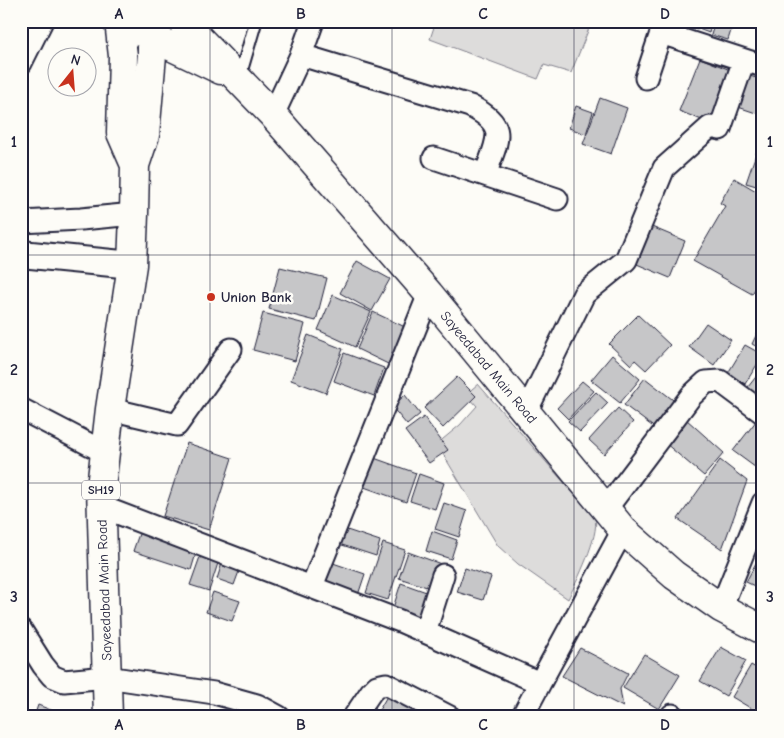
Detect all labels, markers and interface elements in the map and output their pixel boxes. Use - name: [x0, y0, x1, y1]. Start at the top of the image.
- text: A: [115, 5, 124, 23]
- text: B: [296, 5, 306, 23]
- text: C: [478, 5, 488, 23]
- text: D: [660, 5, 670, 23]
- north arrow: [48, 48, 98, 98]
- text: N: [69, 51, 83, 70]
- text: 1: [11, 133, 17, 151]
- text: 1: [767, 133, 773, 151]
- place label: Union Bank: [221, 289, 291, 306]
- marker: Union Bank: [205, 291, 217, 303]
- street label: Sayeedabad Main Road: [437, 308, 541, 427]
- text: 2: [10, 361, 18, 379]
- text: 2: [766, 361, 774, 379]
- road number: SH19: [82, 480, 120, 500]
- street label: Sayeedabad Main Road: [94, 519, 115, 661]
- text: 3: [10, 588, 18, 606]
- text: 3: [766, 588, 774, 606]
- text: A: [115, 716, 124, 734]
- text: B: [296, 716, 306, 734]
- text: C: [478, 716, 488, 734]
- text: D: [660, 716, 670, 734]

